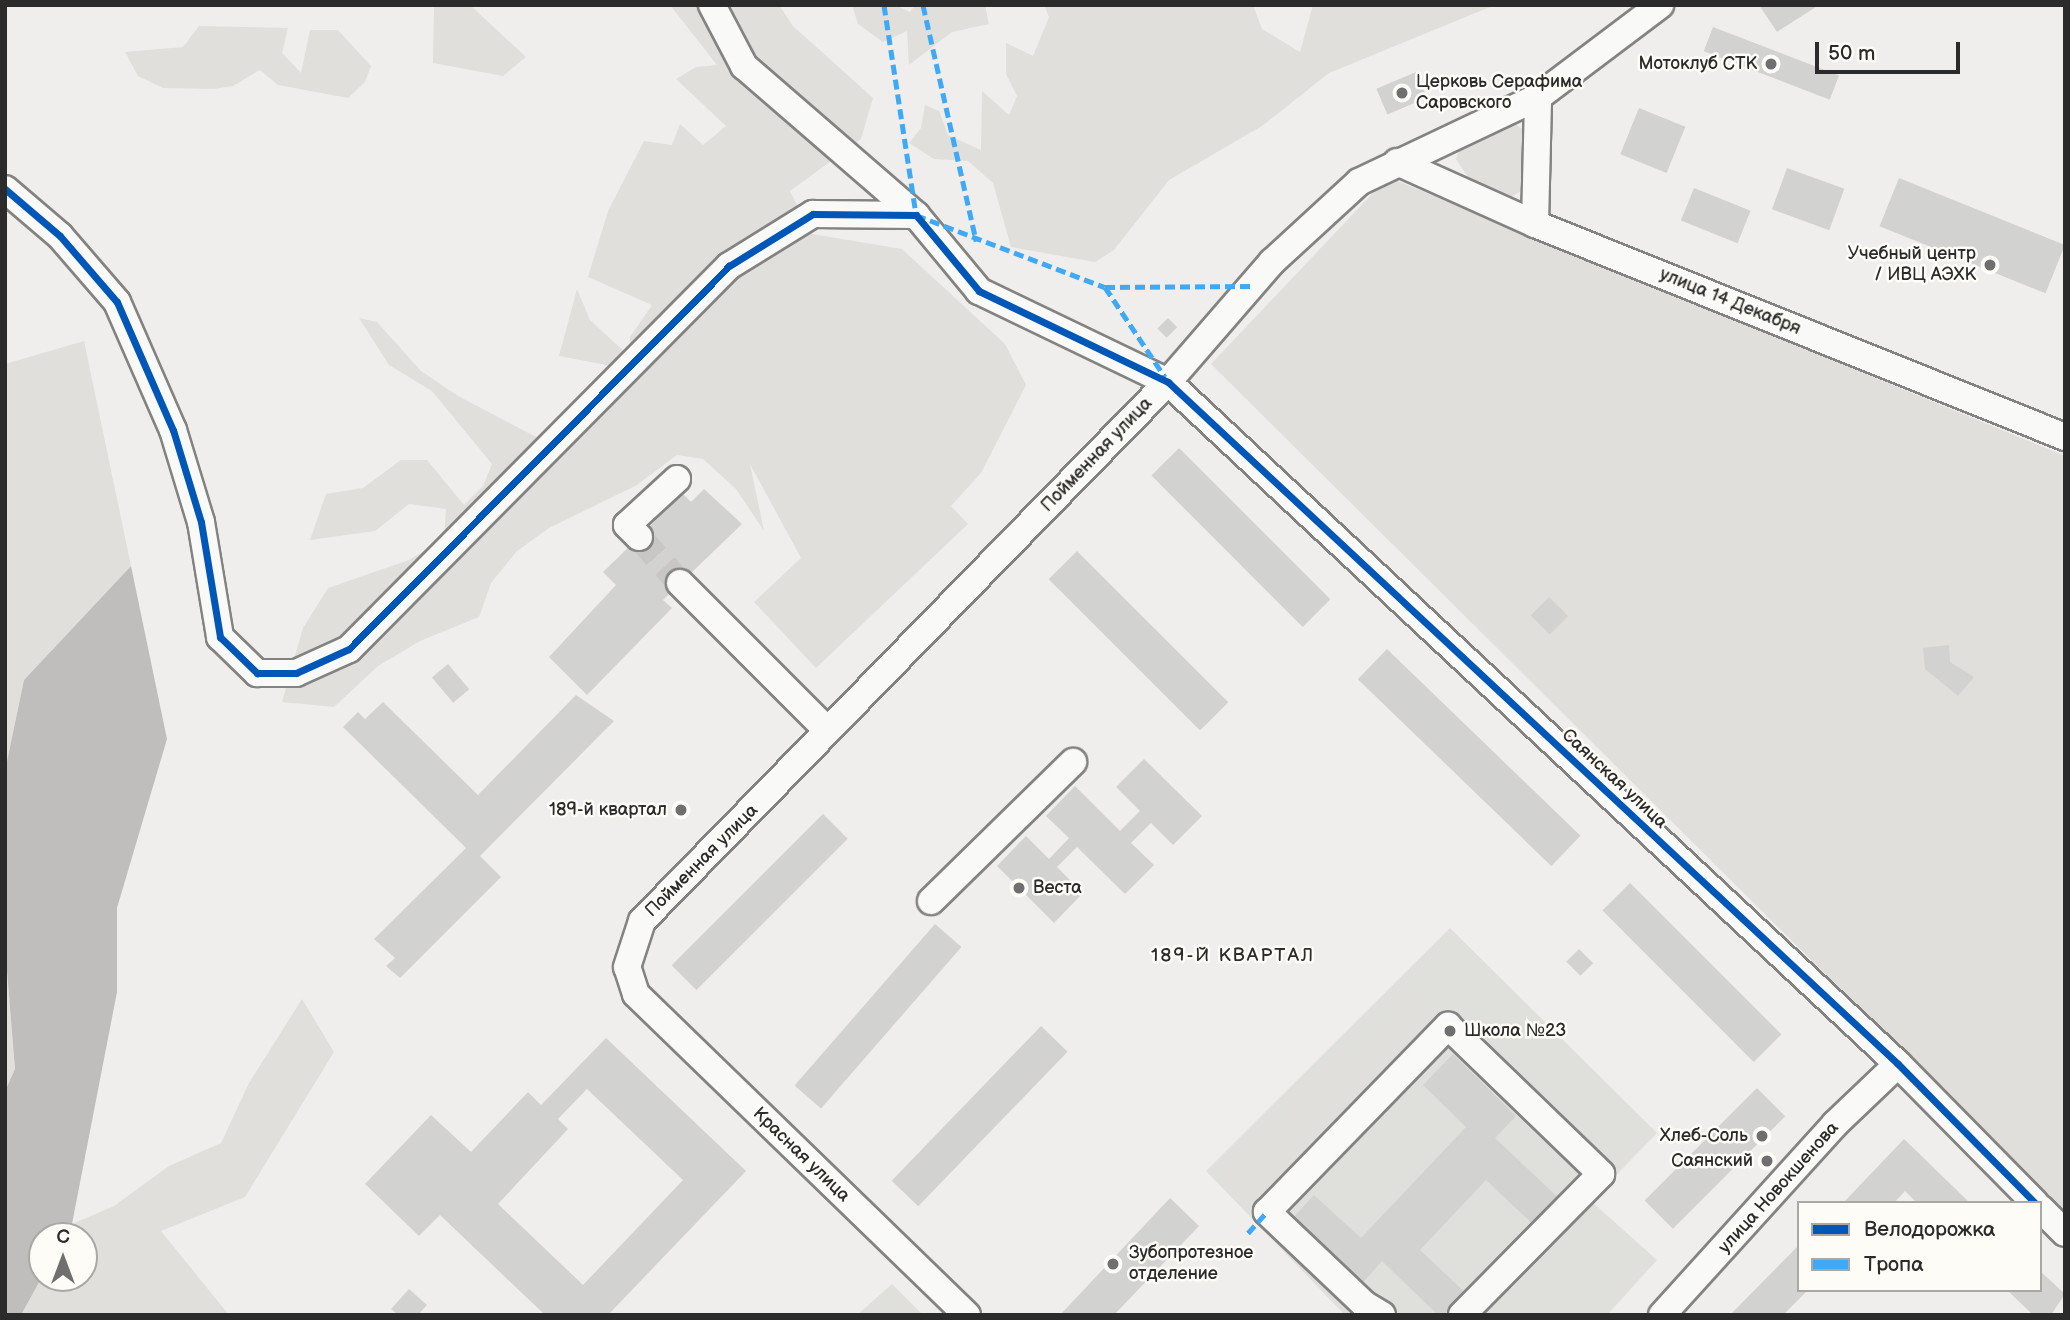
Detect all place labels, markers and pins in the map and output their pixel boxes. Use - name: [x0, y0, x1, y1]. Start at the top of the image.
- place label: Мотоклуб СТК: [1638, 53, 1757, 75]
- marker: Мотоклуб СТК: [1763, 56, 1779, 72]
- place label: Церковь Серафима Саровского: [1416, 72, 1582, 114]
- marker: Церковь Серафима Саровского: [1394, 85, 1410, 101]
- place label: Учебный центр / ИВЦ АЭХК: [1847, 244, 1976, 286]
- marker: Учебный центр / ИВЦ АЭХК: [1982, 257, 1998, 273]
- place label: 189-й квартал: [549, 799, 667, 821]
- marker: 189-й квартал: [673, 802, 689, 818]
- place label: Веста: [1033, 877, 1082, 899]
- marker: Веста: [1011, 880, 1027, 896]
- place label: Школа №23: [1464, 1020, 1566, 1042]
- marker: Школа №23: [1442, 1023, 1458, 1039]
- place label: Хлеб-Соль: [1660, 1125, 1748, 1147]
- marker: Хлеб-Соль: [1754, 1128, 1770, 1144]
- place label: Саянский: [1671, 1150, 1753, 1172]
- marker: Саянский: [1759, 1153, 1775, 1169]
- place label: Зубопротезное отделение: [1129, 1243, 1253, 1286]
- marker: Зубопротезное отделение: [1103, 1254, 1123, 1274]

